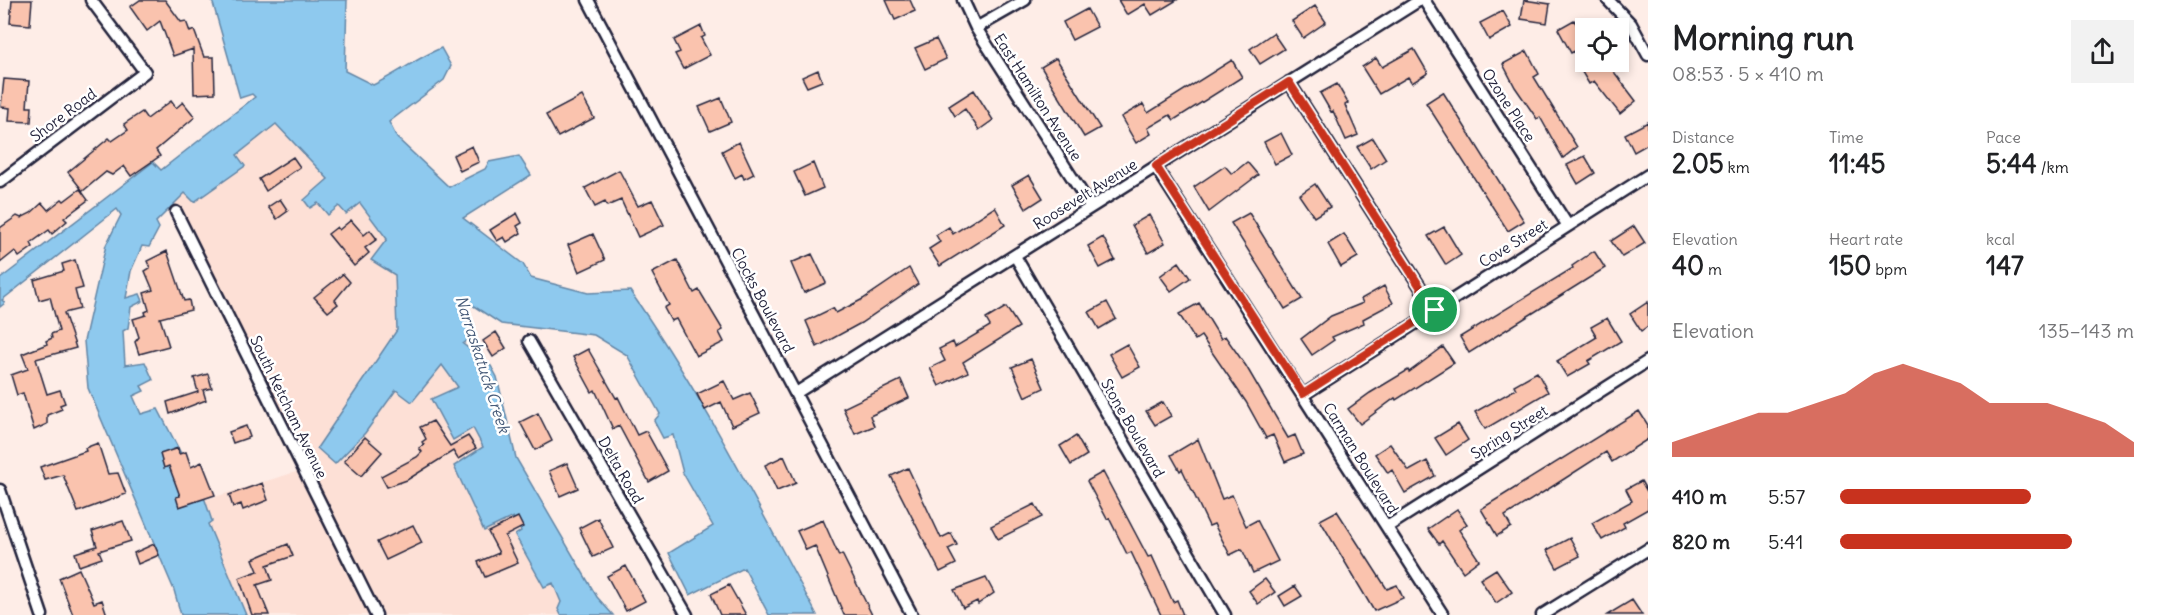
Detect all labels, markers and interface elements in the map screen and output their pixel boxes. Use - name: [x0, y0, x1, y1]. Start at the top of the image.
- text: Morning run: [1672, 17, 1854, 59]
- map controls: [1575, 18, 1629, 72]
- button: locate: [1575, 18, 1629, 72]
- button: share: [2071, 20, 2134, 83]
- street label: East Hamilton Avenue: [990, 30, 1086, 164]
- text: 08:53 · 5 × 410 m: [1672, 61, 1824, 86]
- street label: Ozone Place: [1478, 65, 1540, 145]
- street label: Shore Road: [26, 84, 100, 146]
- text: Distance: [1672, 127, 1734, 147]
- text: Time: [1829, 127, 1864, 147]
- text: Pace: [1986, 127, 2021, 147]
- text: 2.05: [1672, 147, 1724, 180]
- text: 11:45: [1829, 147, 1886, 180]
- text: 5:44: [1986, 147, 2037, 180]
- street label: Roosevelt Avenue: [1030, 154, 1140, 234]
- text: km: [1724, 157, 1750, 177]
- text: /km: [2037, 157, 2069, 177]
- street label: Cove Street: [1475, 215, 1551, 271]
- text: Elevation: [1672, 229, 1738, 249]
- text: Heart rate: [1829, 229, 1903, 249]
- text: kcal: [1986, 229, 2015, 249]
- street label: Clocks Boulevard: [727, 244, 799, 356]
- text: 40: [1672, 249, 1704, 282]
- text: 150: [1829, 249, 1871, 282]
- text: 147: [1986, 249, 2024, 282]
- text: m: [1704, 259, 1722, 279]
- text: bpm: [1871, 259, 1907, 279]
- pin: [1409, 284, 1460, 335]
- water label: Narraskatuck Creek: [451, 293, 515, 437]
- icon: arrive: [1418, 293, 1451, 326]
- text: Elevation: [1672, 318, 1754, 343]
- text: 135–143 m: [2039, 318, 2134, 343]
- street label: South Ketcham Avenue: [246, 332, 332, 482]
- street label: Stone Boulevard: [1097, 375, 1169, 481]
- street label: Carman Boulevard: [1319, 399, 1403, 517]
- street label: Spring Street: [1467, 401, 1551, 463]
- street label: Delta Road: [594, 433, 648, 507]
- text: 410 m: [1672, 484, 1727, 509]
- text: 5:57: [1768, 484, 1805, 509]
- text: 820 m: [1672, 529, 1730, 554]
- text: 5:41: [1768, 529, 1803, 554]

